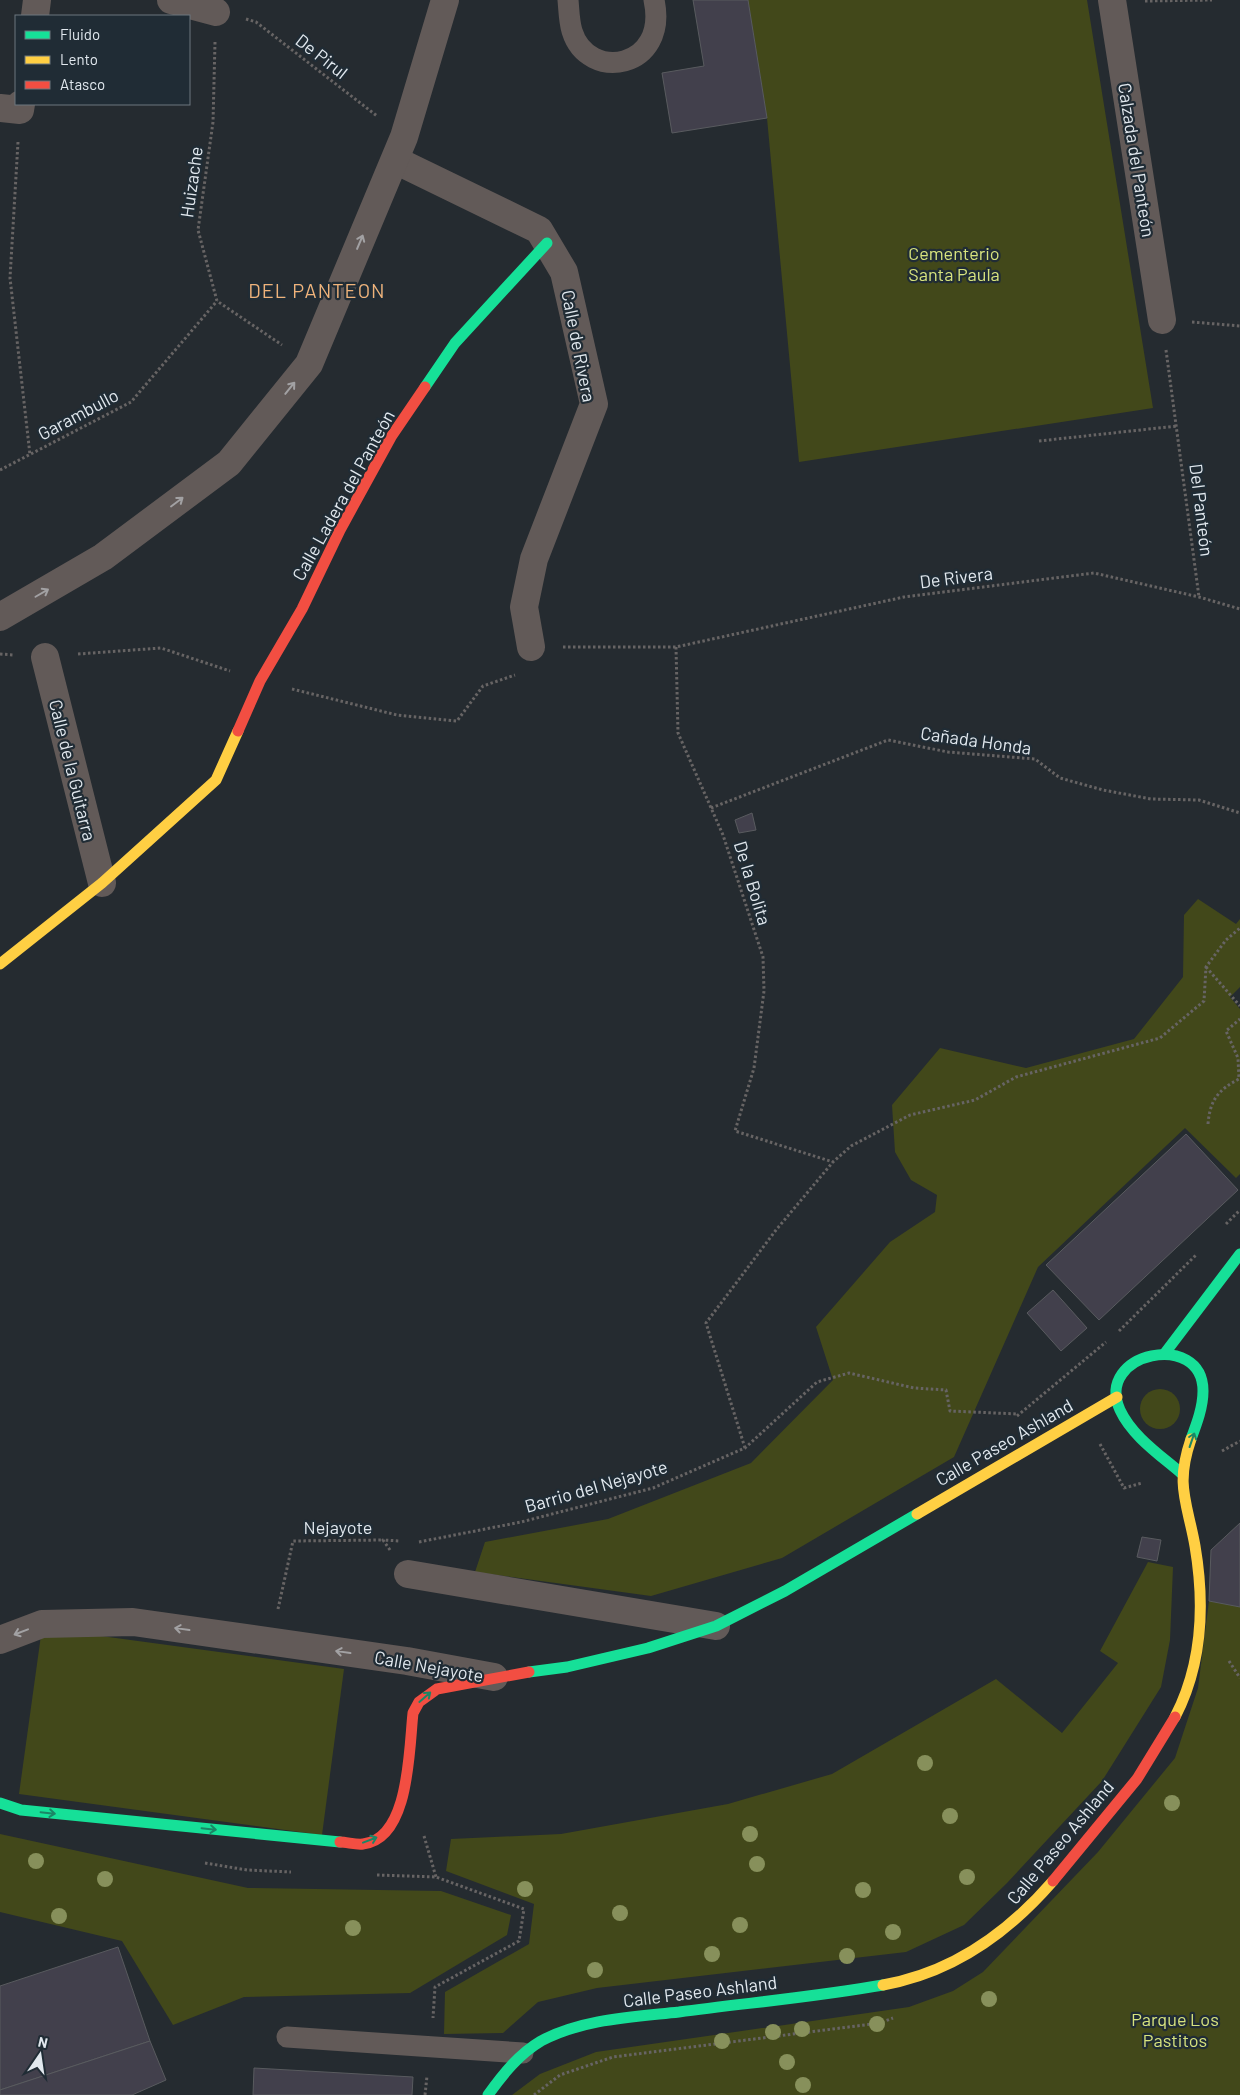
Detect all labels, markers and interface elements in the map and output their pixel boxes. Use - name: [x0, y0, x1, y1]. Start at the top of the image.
- legend: [15, 15, 190, 105]
- text: Fluido: [60, 25, 100, 43]
- street label: De Pirul: [292, 29, 352, 83]
- text: Lento: [60, 50, 98, 68]
- text: Atasco: [60, 75, 105, 93]
- street label: Calzada del Panteón: [1114, 81, 1160, 239]
- street label: Huizache: [175, 145, 207, 219]
- one-way arrow: [356, 235, 366, 250]
- park label: Cementerio Santa Paula: [908, 242, 1000, 285]
- district label: DEL PANTEON: [248, 278, 386, 302]
- street label: Calle de Rivera: [557, 288, 601, 404]
- one-way arrow: [285, 382, 296, 395]
- street label: Garambullo: [34, 384, 122, 444]
- street label: Calle Ladera del Panteón: [287, 406, 399, 584]
- street label: Del Panteón: [1185, 462, 1219, 558]
- one-way arrow: [170, 497, 183, 508]
- street label: De Rivera: [918, 562, 994, 592]
- one-way arrow: [35, 587, 49, 597]
- street label: Calle de la Guitarra: [45, 697, 101, 843]
- street label: Cañada Honda: [919, 721, 1033, 759]
- street label: De la Bolita: [730, 838, 776, 928]
- street label: Calle Paseo Ashland: [931, 1394, 1077, 1490]
- one-way arrow: [1188, 1433, 1197, 1448]
- street label: Barrio del Nejayote: [522, 1455, 670, 1517]
- street label: Nejayote: [304, 1516, 372, 1538]
- one-way arrow: [174, 1624, 190, 1634]
- one-way arrow: [14, 1628, 29, 1637]
- street label: Calle Nejayote: [373, 1646, 485, 1686]
- one-way arrow: [335, 1647, 351, 1657]
- one-way arrow: [419, 1692, 432, 1703]
- street label: Calle Paseo Ashland: [1002, 1776, 1118, 1908]
- one-way arrow: [39, 1808, 55, 1818]
- one-way arrow: [201, 1824, 217, 1833]
- one-way arrow: [362, 1835, 377, 1845]
- street label: Calle Paseo Ashland: [622, 1971, 778, 2011]
- park label: Parque Los Pastitos: [1131, 2008, 1219, 2051]
- north arrow: [15, 2030, 65, 2080]
- text: N: [37, 2033, 49, 2051]

